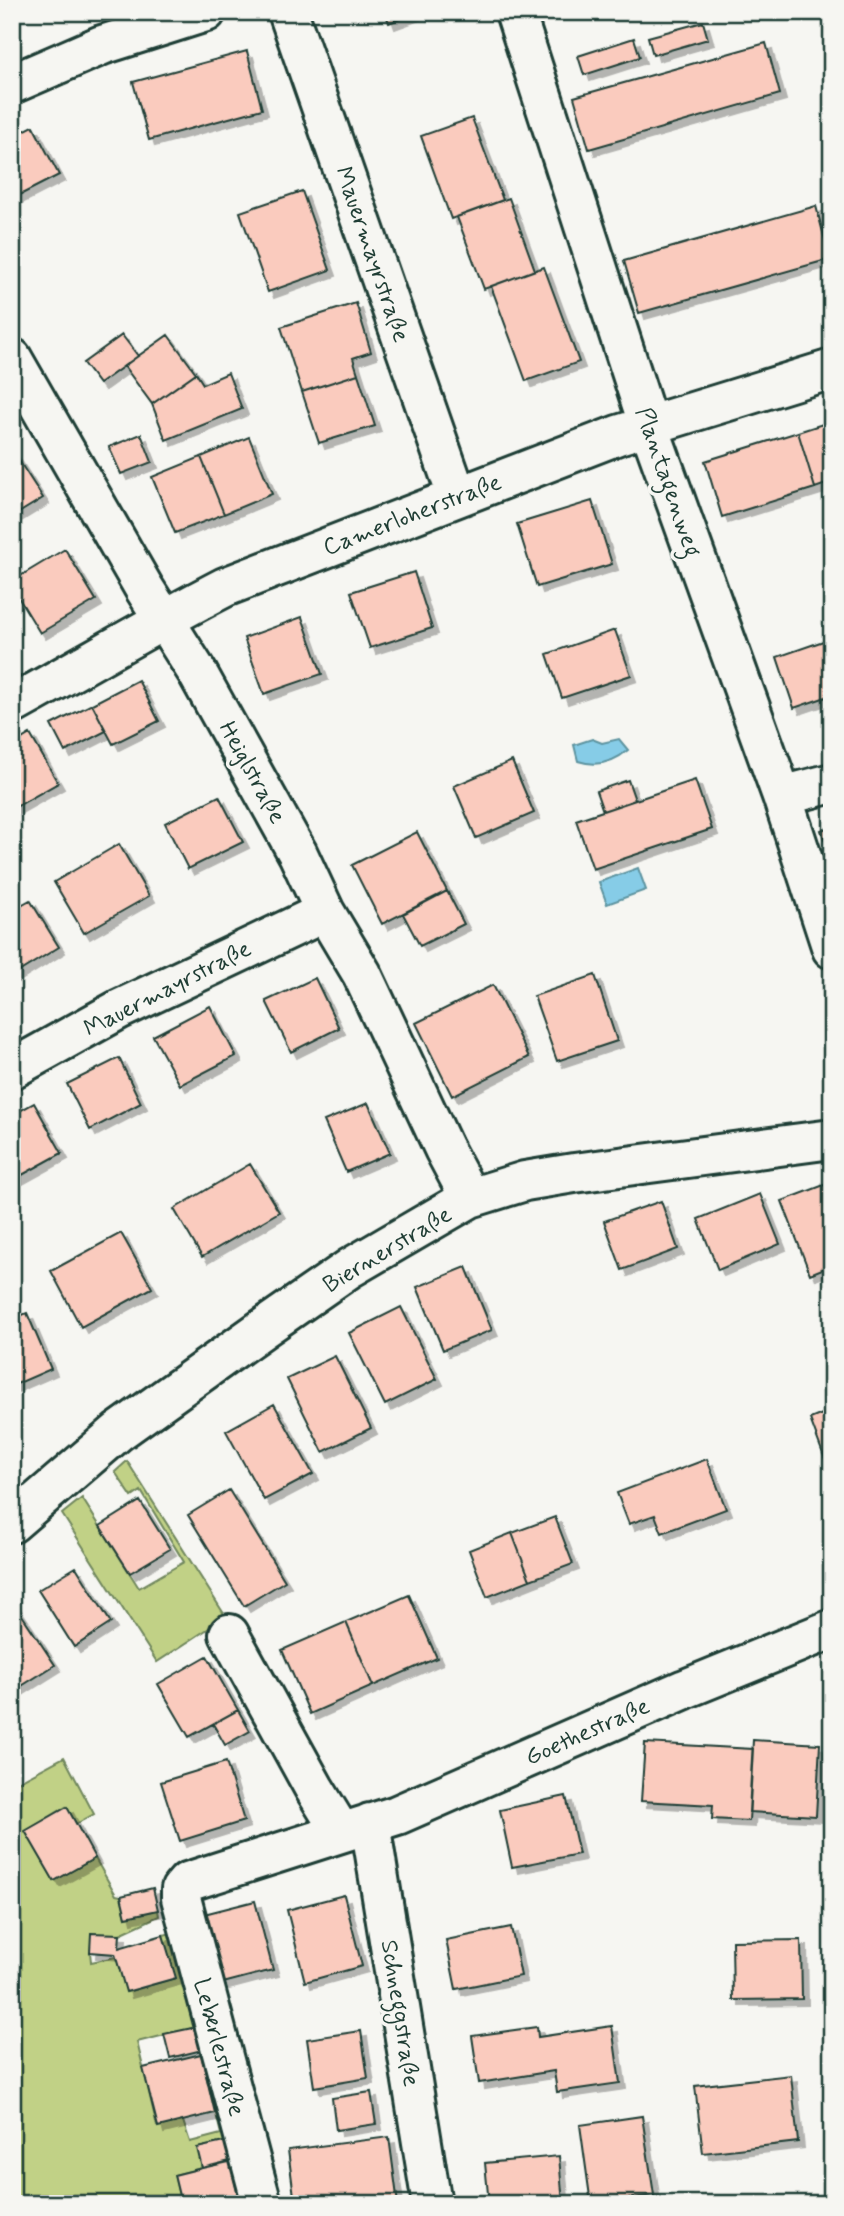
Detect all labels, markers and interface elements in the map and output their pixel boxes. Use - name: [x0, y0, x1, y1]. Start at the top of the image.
- street label: Mauermayrstraße: [327, 163, 416, 347]
- street label: Plantagenweg: [625, 403, 708, 563]
- street label: Camerloherstraße: [319, 467, 506, 564]
- street label: Heiglstraße: [211, 716, 293, 830]
- street label: Mauermayrstraße: [79, 934, 257, 1045]
- street label: Biernerstraße: [318, 1200, 458, 1301]
- street label: Goethestraße: [521, 1691, 655, 1774]
- street label: Schneggstraße: [370, 1938, 426, 2089]
- street label: Leberlestraße: [185, 1975, 252, 2120]

